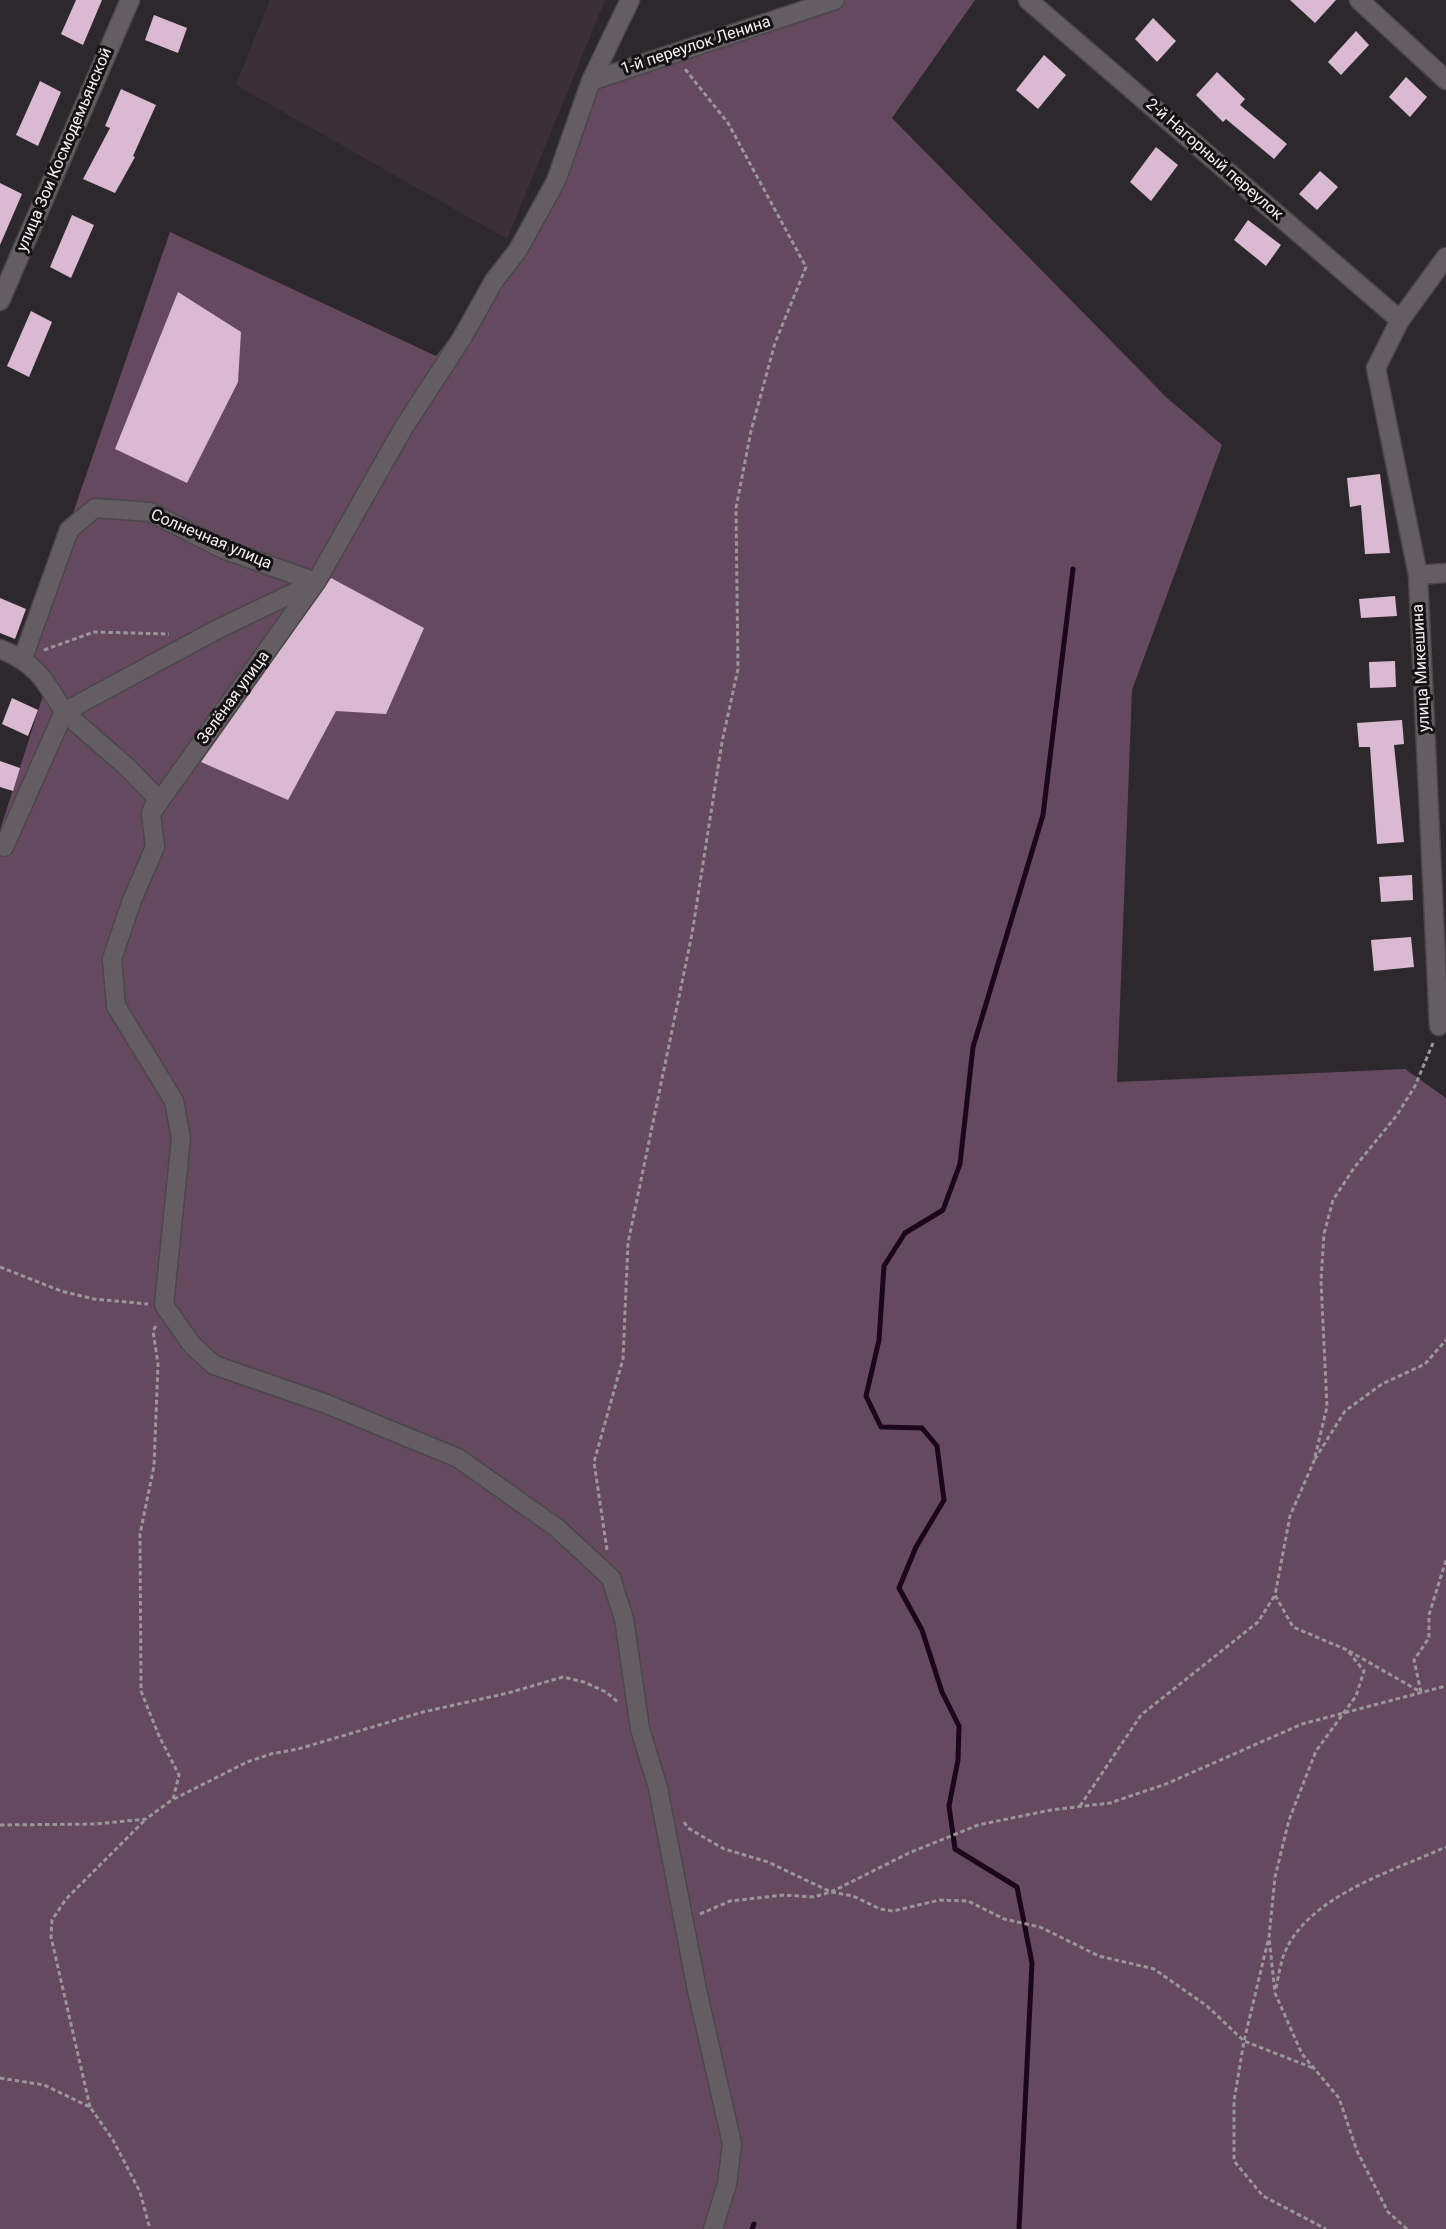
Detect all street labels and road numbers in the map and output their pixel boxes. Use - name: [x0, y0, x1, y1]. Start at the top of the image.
- street label: 1-й переулок Ленина: [619, 13, 773, 79]
- street label: улица Зои Космодемьянской: [13, 45, 117, 255]
- street label: 2-й Нагорный переулок: [1141, 95, 1287, 225]
- street label: Солнечная улица: [148, 506, 274, 574]
- street label: улица Микешина: [1409, 603, 1435, 733]
- street label: Зелёная улица: [194, 648, 274, 748]

